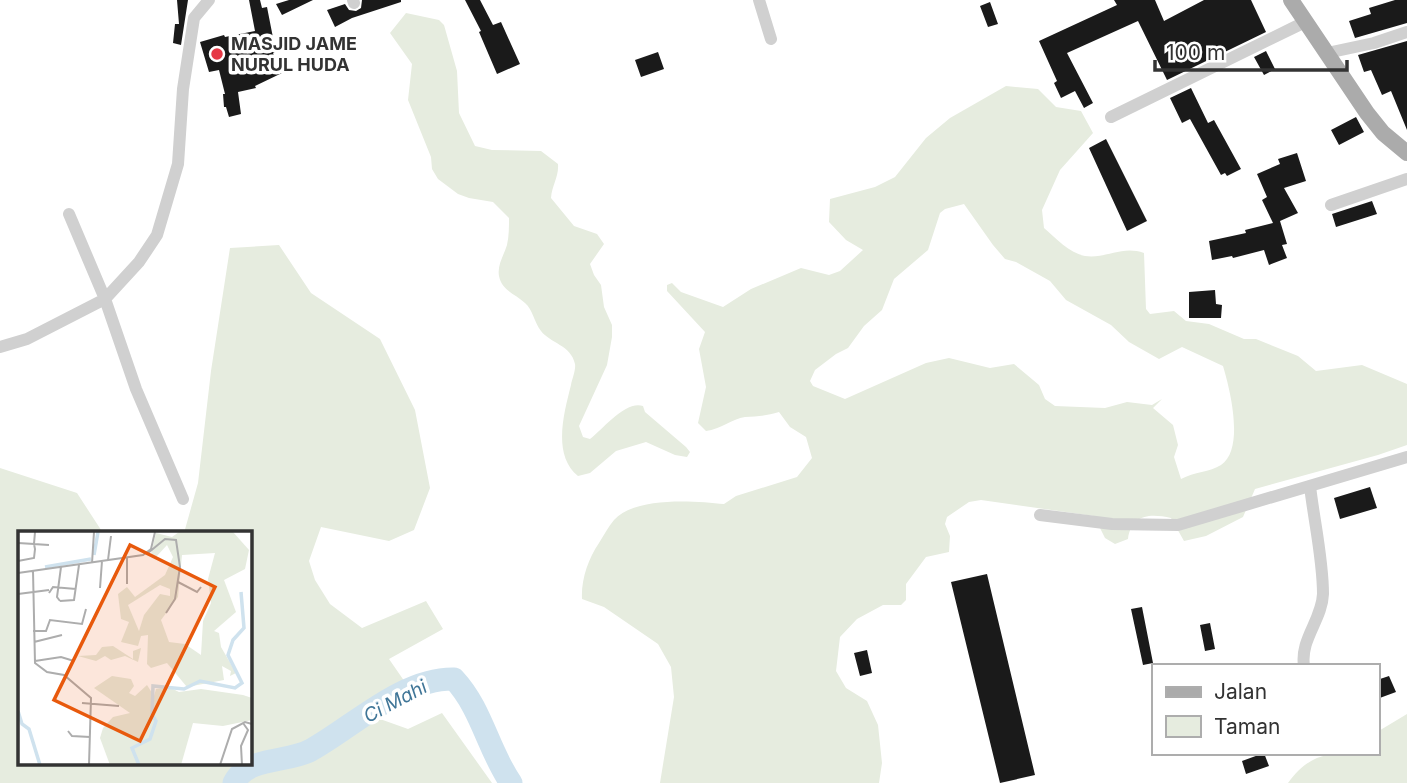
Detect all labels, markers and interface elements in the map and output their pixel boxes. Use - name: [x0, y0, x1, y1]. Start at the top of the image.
- scale bar: [1155, 28, 1348, 72]
- place label: MASJID JAME NURUL HUDA: [231, 33, 357, 75]
- text: 100 m: [1166, 40, 1225, 65]
- marker: MASJID JAME NURUL HUDA: [209, 46, 225, 62]
- inset map: [18, 531, 252, 766]
- legend: [1152, 664, 1379, 755]
- water label: Ci Mahi: [360, 675, 431, 728]
- text: Jalan: [1214, 679, 1267, 704]
- text: Taman: [1214, 714, 1280, 739]

